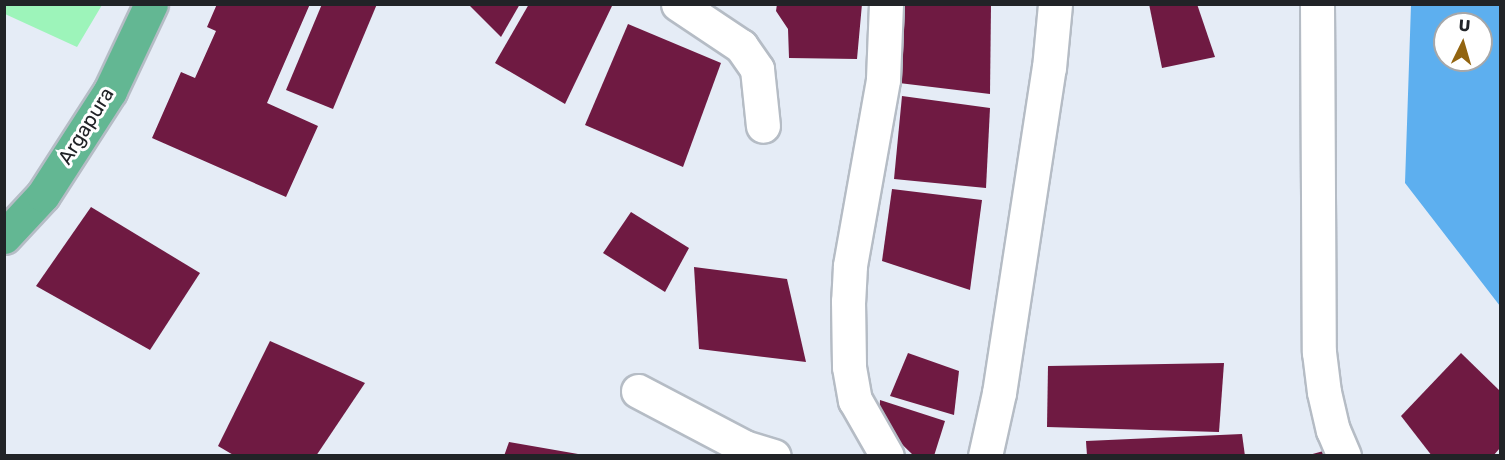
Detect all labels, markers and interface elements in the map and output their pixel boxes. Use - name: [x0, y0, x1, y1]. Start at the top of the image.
- north arrow: [1433, 12, 1493, 72]
- text: U: [1458, 16, 1471, 36]
- street label: Argapura: [53, 83, 119, 169]

